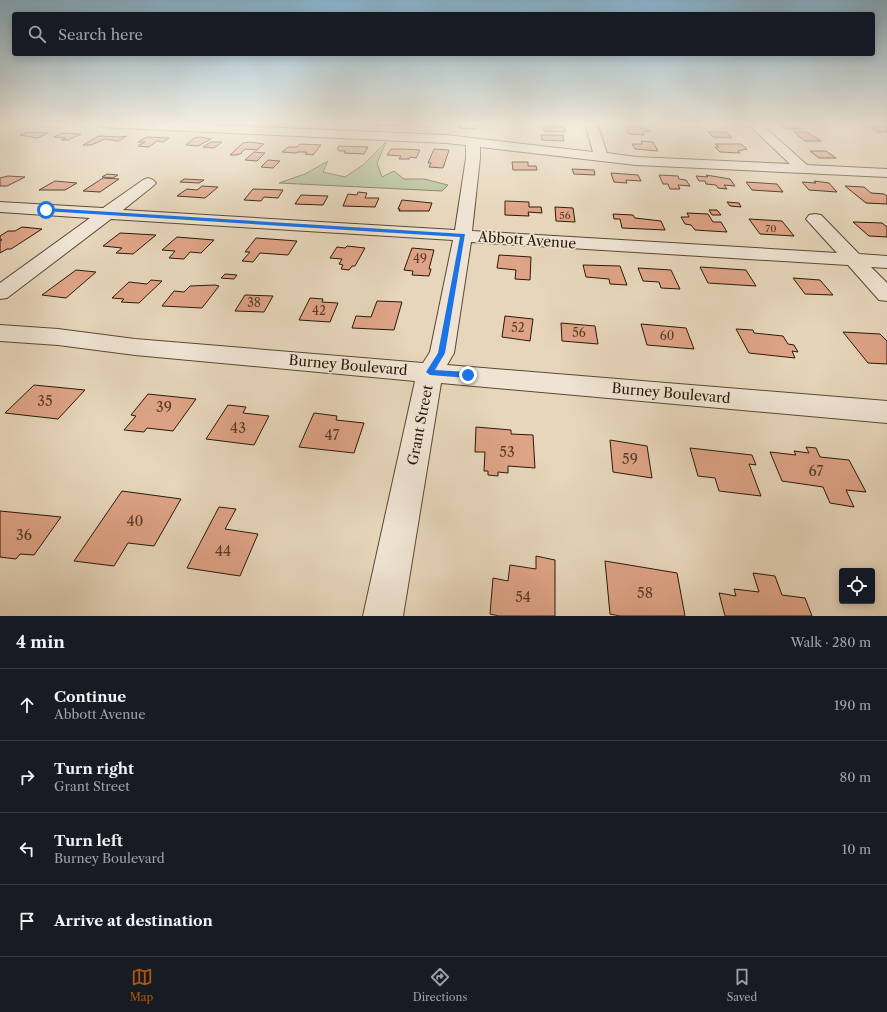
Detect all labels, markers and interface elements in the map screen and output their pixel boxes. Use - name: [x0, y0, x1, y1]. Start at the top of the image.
- search box: [12, 12, 875, 56]
- icon: search: [26, 23, 48, 45]
- text: Search here: [58, 25, 143, 44]
- route start: [37, 201, 55, 219]
- house number: 56: [559, 209, 571, 222]
- house number: 70: [765, 222, 777, 235]
- street label: Abbott Avenue: [476, 228, 577, 252]
- house number: 49: [413, 251, 427, 266]
- house number: 38: [247, 295, 261, 310]
- house number: 42: [312, 303, 326, 318]
- house number: 52: [511, 320, 525, 335]
- house number: 56: [572, 325, 586, 340]
- house number: 60: [660, 328, 674, 343]
- street label: Burney Boulevard: [288, 351, 409, 379]
- route end: [459, 366, 477, 384]
- street label: Burney Boulevard: [611, 379, 732, 407]
- street label: Grant Street: [403, 383, 437, 467]
- house number: 35: [37, 392, 53, 410]
- house number: 39: [156, 398, 172, 416]
- house number: 43: [230, 419, 246, 437]
- house number: 47: [325, 426, 340, 444]
- house number: 53: [499, 443, 515, 461]
- house number: 59: [622, 450, 638, 468]
- house number: 67: [809, 462, 824, 480]
- house number: 40: [127, 512, 144, 530]
- house number: 36: [16, 526, 32, 544]
- house number: 44: [215, 542, 231, 560]
- map controls: [839, 568, 875, 604]
- button: locate: [839, 568, 875, 604]
- house number: 58: [637, 584, 653, 602]
- house number: 54: [515, 588, 531, 606]
- text: 4 min: [16, 632, 65, 652]
- text: Walk · 280 m: [790, 634, 871, 650]
- text: Continue: [54, 687, 126, 706]
- icon: ahead: [16, 694, 38, 716]
- text: 190 m: [834, 697, 871, 713]
- text: Abbott Avenue: [54, 706, 146, 722]
- text: Turn right: [54, 759, 134, 778]
- icon: right: [16, 766, 38, 788]
- text: 80 m: [839, 769, 871, 785]
- text: Grant Street: [54, 778, 130, 794]
- text: Turn left: [54, 831, 123, 850]
- icon: left: [16, 838, 38, 860]
- text: 10 m: [842, 841, 871, 857]
- text: Burney Boulevard: [54, 850, 165, 866]
- icon: arrive: [16, 910, 38, 932]
- text: Arrive at destination: [54, 911, 213, 930]
- tab: Map: [130, 966, 153, 1004]
- tab: Directions: [413, 966, 467, 1004]
- tab: Saved: [727, 966, 757, 1004]

